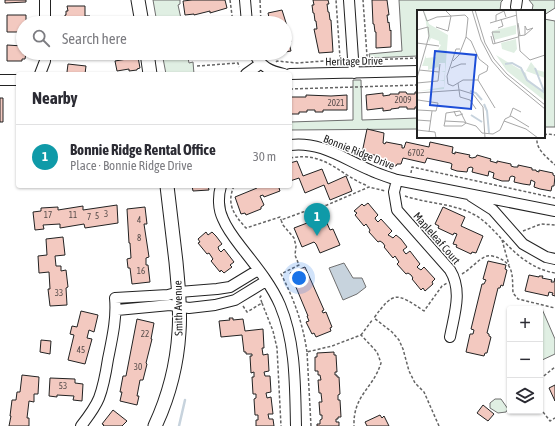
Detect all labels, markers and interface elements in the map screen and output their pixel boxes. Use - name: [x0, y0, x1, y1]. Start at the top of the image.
- inset map: [417, 10, 545, 138]
- search box: [16, 16, 292, 60]
- icon: search: [30, 27, 52, 49]
- text: Search here: [62, 30, 127, 47]
- street label: Heritage Drive: [325, 54, 383, 68]
- text: Nearby: [32, 88, 78, 108]
- house number: 2009: [395, 95, 411, 105]
- house number: 2021: [328, 98, 344, 108]
- street label: Bonnie Ridge Drive: [322, 132, 396, 172]
- text: Bonnie Ridge Rental Office: [70, 141, 216, 158]
- house number: 6702: [408, 148, 424, 158]
- text: 1: [42, 149, 48, 164]
- text: 30 m: [253, 149, 276, 164]
- text: Place · Bonnie Ridge Drive: [70, 158, 192, 173]
- pin: 1: [304, 203, 330, 236]
- house number: 3: [104, 209, 108, 219]
- house number: 17: [44, 210, 52, 220]
- house number: 11: [69, 210, 77, 220]
- street label: Mapleleaf Court: [411, 210, 463, 266]
- house number: 5: [95, 211, 99, 221]
- house number: 7: [87, 212, 91, 222]
- house number: 4: [137, 215, 141, 225]
- house number: 8: [137, 233, 141, 243]
- house number: 16: [137, 266, 145, 276]
- your location: [289, 268, 309, 288]
- street label: Smith Avenue: [172, 280, 184, 336]
- house number: 33: [55, 288, 63, 298]
- map controls: [507, 306, 543, 414]
- button: +: [507, 306, 543, 342]
- house number: 22: [141, 329, 149, 339]
- button: −: [507, 342, 543, 378]
- house number: 45: [77, 345, 85, 355]
- house number: 30: [134, 362, 142, 372]
- button: layers: [507, 378, 543, 414]
- house number: 53: [59, 381, 67, 391]

